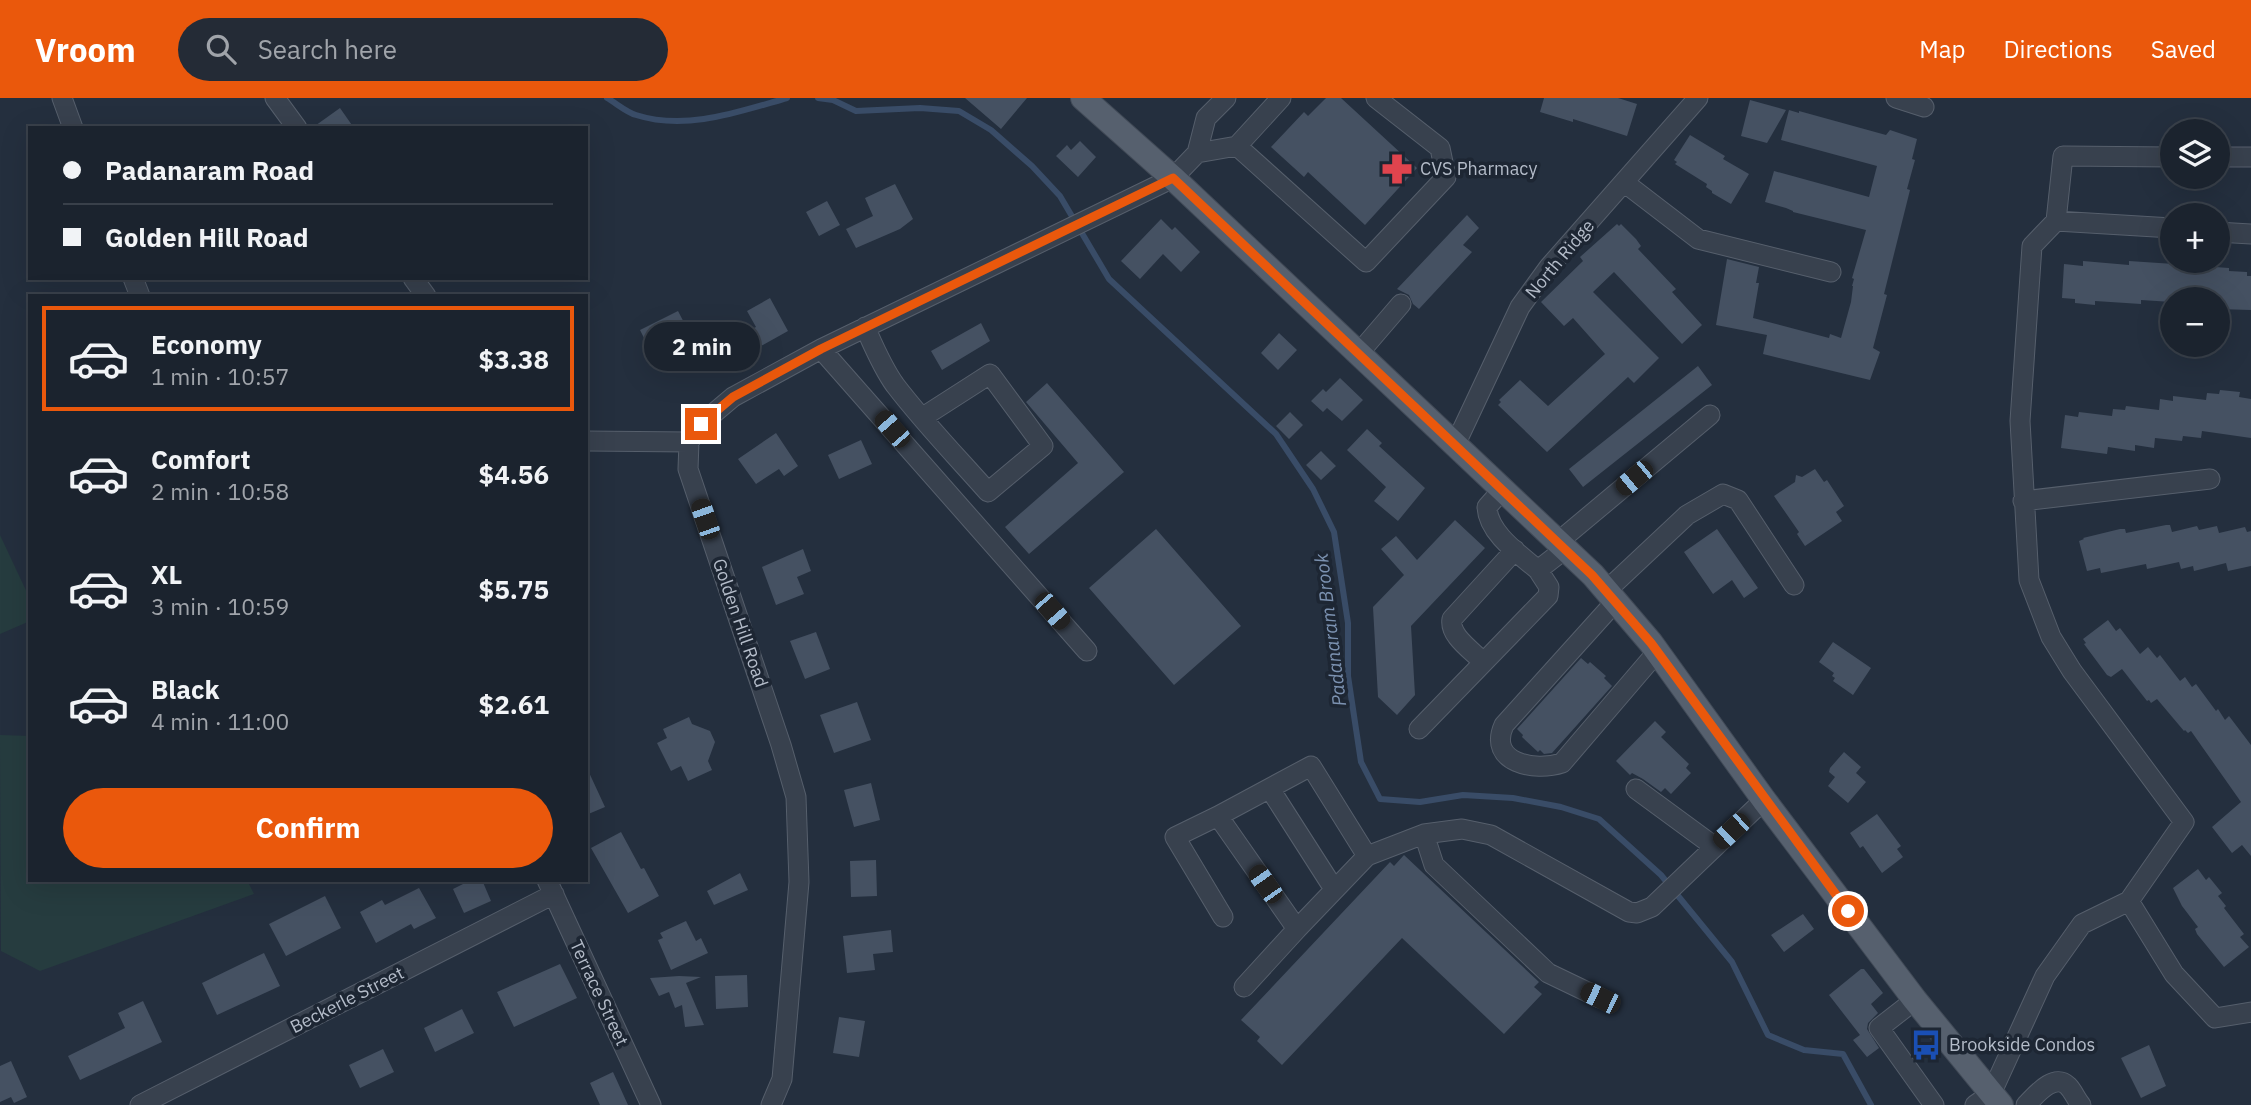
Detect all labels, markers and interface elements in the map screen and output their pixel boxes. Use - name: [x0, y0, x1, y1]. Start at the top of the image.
- search box: [178, 18, 668, 81]
- text: Vroom: [35, 28, 136, 71]
- icon: search: [202, 30, 240, 68]
- text: Search here: [258, 32, 397, 66]
- text: Map: [1919, 33, 1965, 65]
- text: Directions: [2003, 33, 2113, 65]
- text: Saved: [2151, 33, 2216, 65]
- map controls: [2160, 119, 2230, 357]
- button: layers: [2160, 119, 2230, 189]
- pharmacy icon: CVS Pharmacy: [1380, 152, 1414, 186]
- text: Padanaram Road: [105, 153, 314, 187]
- place label: CVS Pharmacy: [1420, 157, 1537, 180]
- button: +: [2160, 203, 2230, 273]
- street label: North Ridge: [1520, 214, 1599, 303]
- text: Golden Hill Road: [105, 220, 309, 254]
- button: −: [2160, 287, 2230, 357]
- callout: 2 min: [643, 322, 759, 372]
- icon: car: [67, 327, 130, 390]
- text: Economy: [151, 327, 262, 361]
- text: 2 min: [672, 331, 732, 361]
- text: $3.38: [479, 342, 549, 376]
- text: 1 min · 10:57: [151, 361, 289, 391]
- car: [871, 406, 914, 452]
- route end: [685, 408, 717, 440]
- icon: car: [67, 442, 130, 505]
- text: Comfort: [151, 442, 250, 476]
- car: [1612, 456, 1657, 500]
- text: $4.56: [479, 457, 549, 491]
- text: 2 min · 10:58: [151, 476, 289, 506]
- car: [689, 496, 722, 542]
- water label: Padanaram Brook: [1309, 551, 1351, 708]
- street label: Golden Hill Road: [708, 555, 773, 690]
- icon: car: [67, 557, 130, 620]
- text: XL: [151, 557, 182, 591]
- text: $5.75: [479, 572, 549, 606]
- car: [1031, 588, 1074, 634]
- text: 3 min · 10:59: [151, 591, 289, 621]
- icon: car: [67, 672, 130, 735]
- text: Black: [151, 672, 219, 706]
- text: $2.61: [479, 687, 549, 721]
- text: 4 min · 11:00: [151, 706, 289, 736]
- button: Confirm: [63, 788, 553, 868]
- car: [1709, 809, 1754, 853]
- car: [1245, 861, 1286, 907]
- route start: [1832, 895, 1864, 927]
- street label: Terrace Street: [565, 936, 634, 1049]
- street label: Beckerle Street: [286, 961, 408, 1038]
- car: [1577, 979, 1624, 1017]
- bus stop icon: Brookside Condos: [1909, 1028, 1943, 1062]
- place label: Brookside Condos: [1949, 1033, 2095, 1056]

